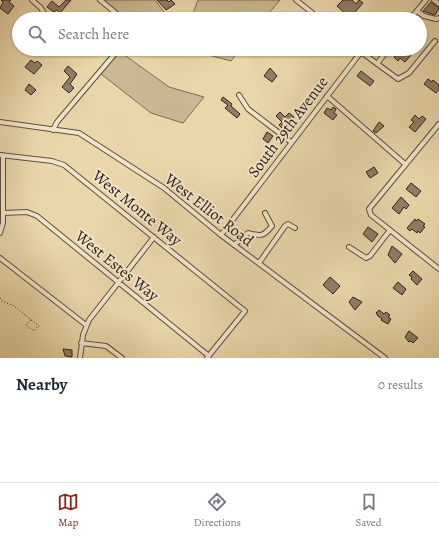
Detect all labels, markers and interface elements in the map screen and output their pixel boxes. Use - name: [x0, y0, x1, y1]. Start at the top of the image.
- search box: [12, 12, 427, 56]
- icon: search: [26, 23, 48, 45]
- text: Search here: [58, 24, 129, 44]
- street label: South 29th Avenue: [243, 72, 333, 182]
- street label: West Monte Way: [87, 164, 187, 251]
- street label: West Elliot Road: [159, 168, 258, 252]
- street label: West Estes Way: [70, 225, 164, 307]
- text: Nearby: [16, 373, 67, 396]
- text: 0 results: [378, 376, 423, 393]
- tab: Map: [57, 491, 79, 530]
- tab: Directions: [194, 491, 241, 530]
- tab: Saved: [356, 491, 382, 530]

